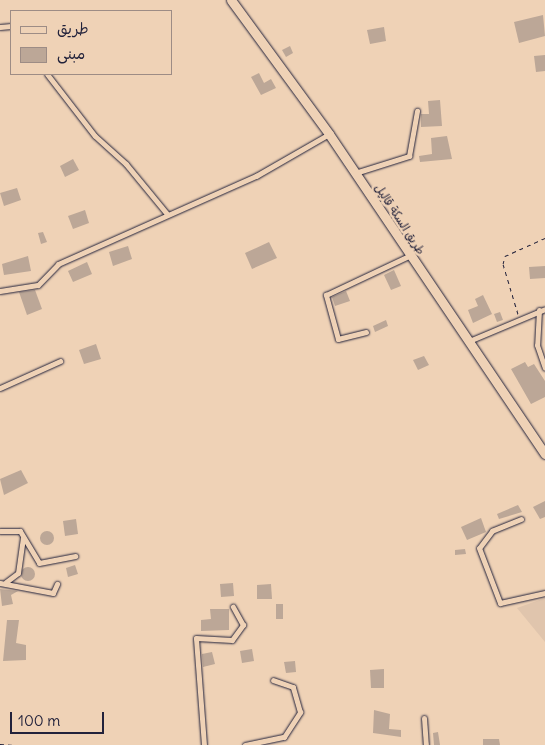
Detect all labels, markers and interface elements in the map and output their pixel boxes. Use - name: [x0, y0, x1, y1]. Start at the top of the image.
- legend: [10, 10, 172, 75]
- text: طريق: [57, 19, 89, 38]
- text: مبنى: [57, 44, 85, 63]
- street label: طريق السكة قاليل: [372, 181, 428, 257]
- scale bar: [12, 702, 106, 734]
- text: 100 m: [18, 711, 60, 730]

